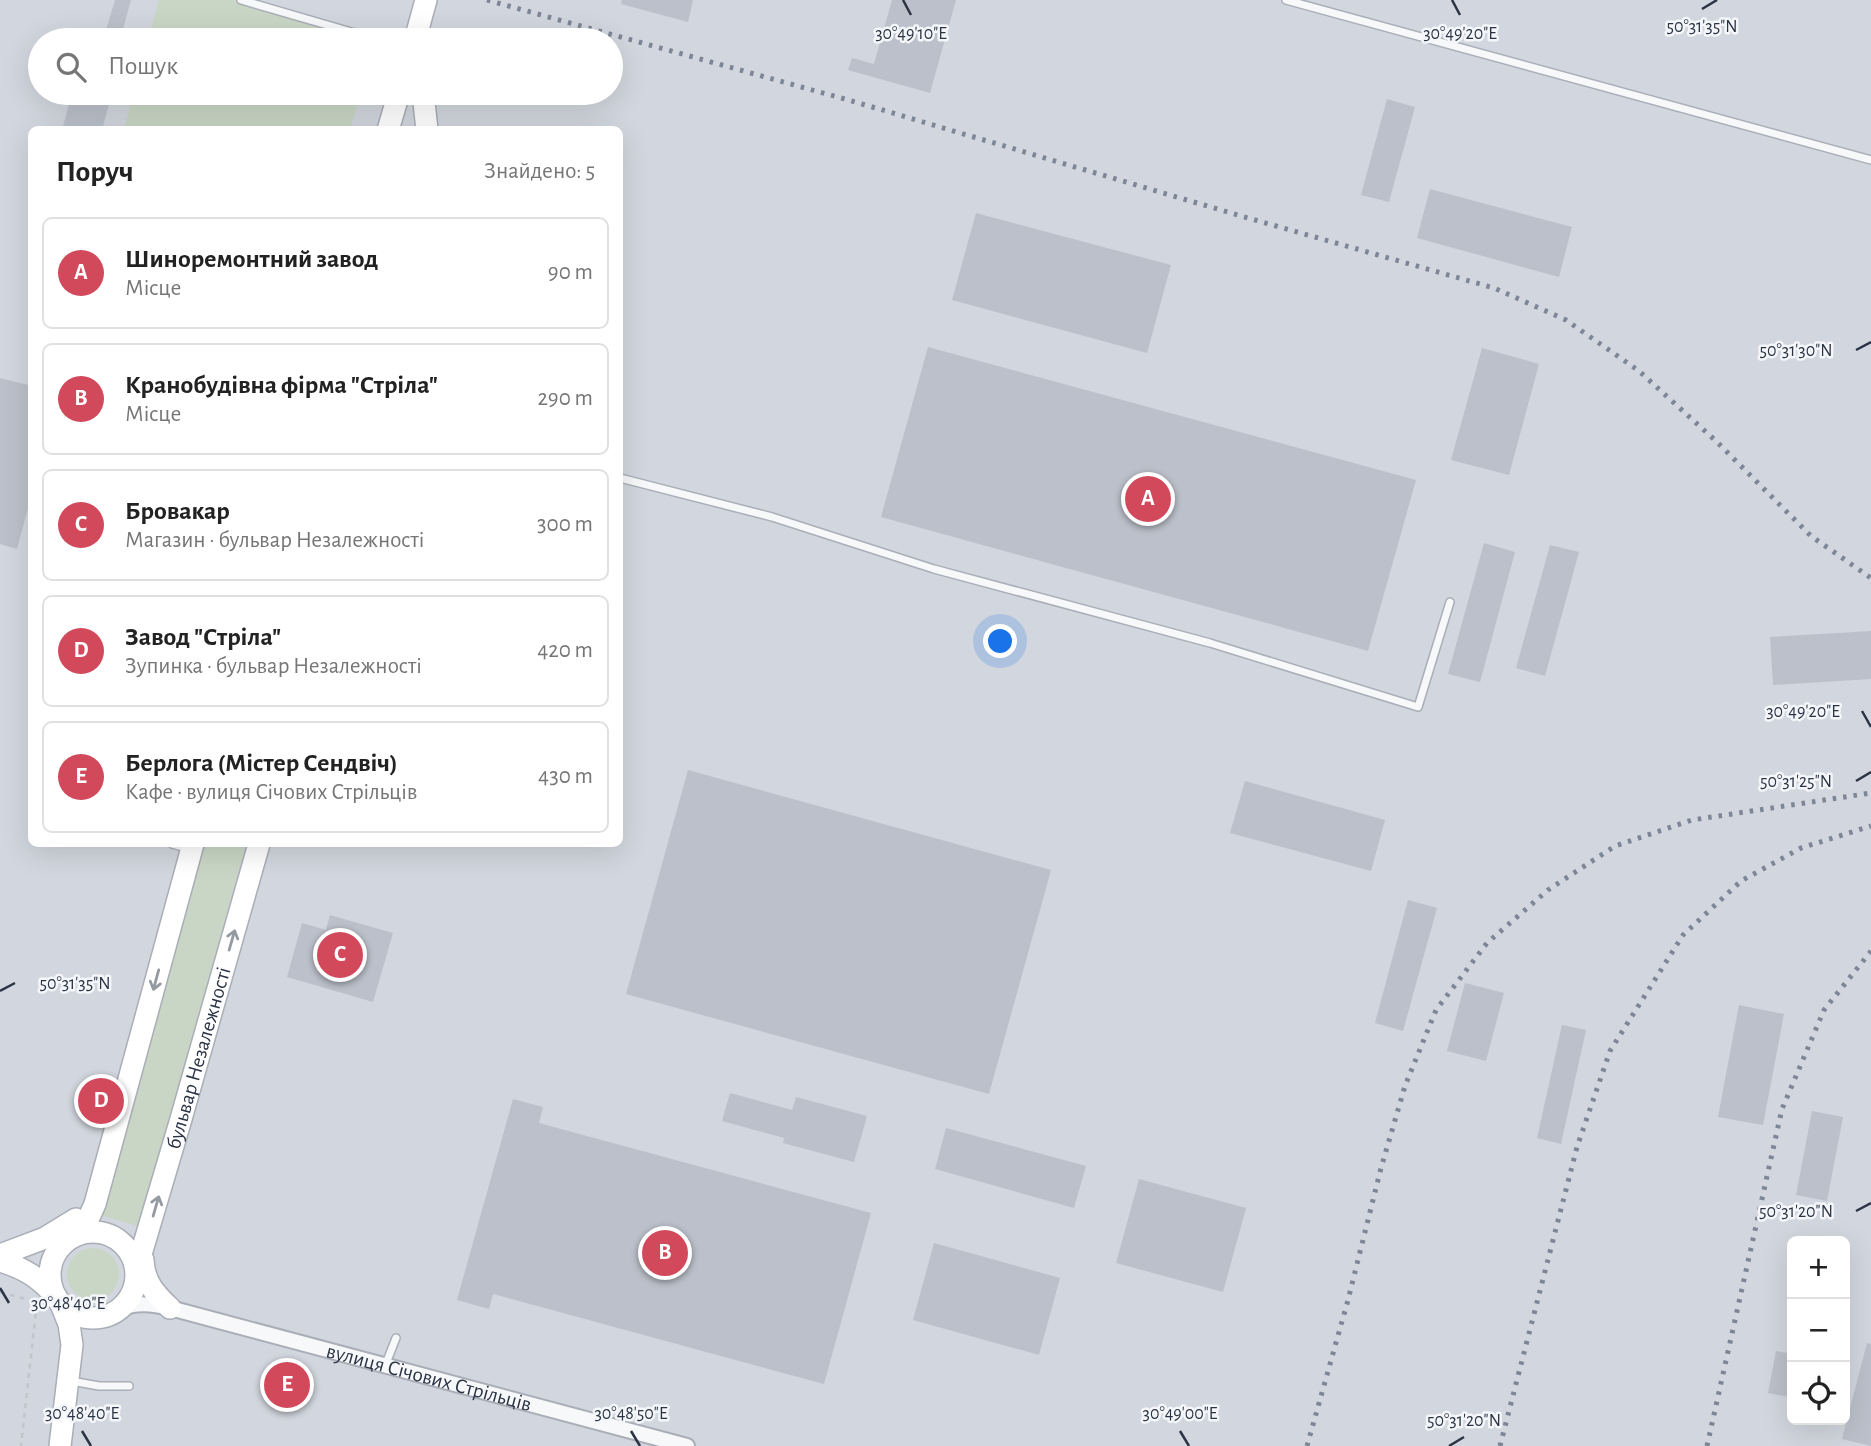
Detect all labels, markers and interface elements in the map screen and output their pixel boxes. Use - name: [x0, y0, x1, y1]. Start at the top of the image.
- text: 50°31'35"N: [1666, 18, 1738, 36]
- text: 30°49'10"E: [875, 25, 947, 43]
- text: 30°49'20"E: [1423, 25, 1497, 43]
- search box: [28, 28, 623, 105]
- icon: search: [52, 48, 90, 86]
- text: Пошук: [108, 53, 178, 79]
- text: Поруч: [56, 157, 134, 187]
- text: Знайдено: 5: [484, 160, 595, 183]
- text: Шиноремонтний завод: [125, 246, 378, 272]
- text: A: [74, 261, 88, 284]
- text: 90 m: [548, 261, 593, 284]
- text: Місце: [125, 277, 181, 300]
- text: 50°31'30"N: [1759, 342, 1833, 360]
- text: Кранобудівна фірма "Стріла": [125, 372, 438, 398]
- text: B: [74, 387, 88, 410]
- text: 290 m: [537, 387, 593, 410]
- text: Місце: [125, 403, 181, 426]
- pin: A: [1125, 473, 1171, 525]
- text: Бровакар: [125, 498, 230, 524]
- text: C: [75, 513, 87, 536]
- text: 300 m: [537, 513, 593, 536]
- text: Магазин · бульвар Незалежності: [125, 529, 424, 552]
- text: Завод "Стріла": [125, 624, 281, 650]
- your location: [983, 624, 1017, 658]
- text: D: [73, 639, 89, 662]
- text: 420 m: [537, 639, 593, 662]
- text: Зупинка · бульвар Незалежності: [125, 655, 422, 678]
- text: 30°49'20"E: [1766, 703, 1840, 721]
- text: Берлога (Містер Сендвіч): [125, 750, 398, 776]
- text: E: [75, 765, 87, 788]
- text: 430 m: [538, 765, 593, 788]
- text: 50°31'25"N: [1760, 773, 1832, 791]
- text: Кафе · вулиця Січових Стрільців: [125, 781, 417, 804]
- one-way arrow: [226, 929, 239, 951]
- pin: C: [317, 929, 363, 981]
- street label: бульвар Незалежності: [163, 965, 235, 1152]
- one-way arrow: [148, 969, 161, 991]
- text: 50°31'35"N: [39, 975, 111, 993]
- pin: D: [78, 1075, 124, 1127]
- one-way arrow: [150, 1195, 163, 1217]
- text: 50°31'20"N: [1759, 1203, 1833, 1221]
- pin: B: [642, 1227, 688, 1279]
- map controls: [1787, 1236, 1850, 1425]
- button: +: [1787, 1236, 1850, 1299]
- text: 30°48'40"E: [31, 1295, 105, 1313]
- button: −: [1787, 1299, 1850, 1362]
- street label: вулиця Січових Стрільців: [324, 1340, 534, 1415]
- pin: E: [264, 1359, 310, 1411]
- button: locate: [1787, 1362, 1850, 1425]
- text: 30°48'40"E: [45, 1405, 119, 1423]
- text: 30°48'50"E: [594, 1405, 668, 1423]
- text: 30°49'00"E: [1142, 1405, 1218, 1423]
- text: 50°31'20"N: [1427, 1412, 1501, 1430]

